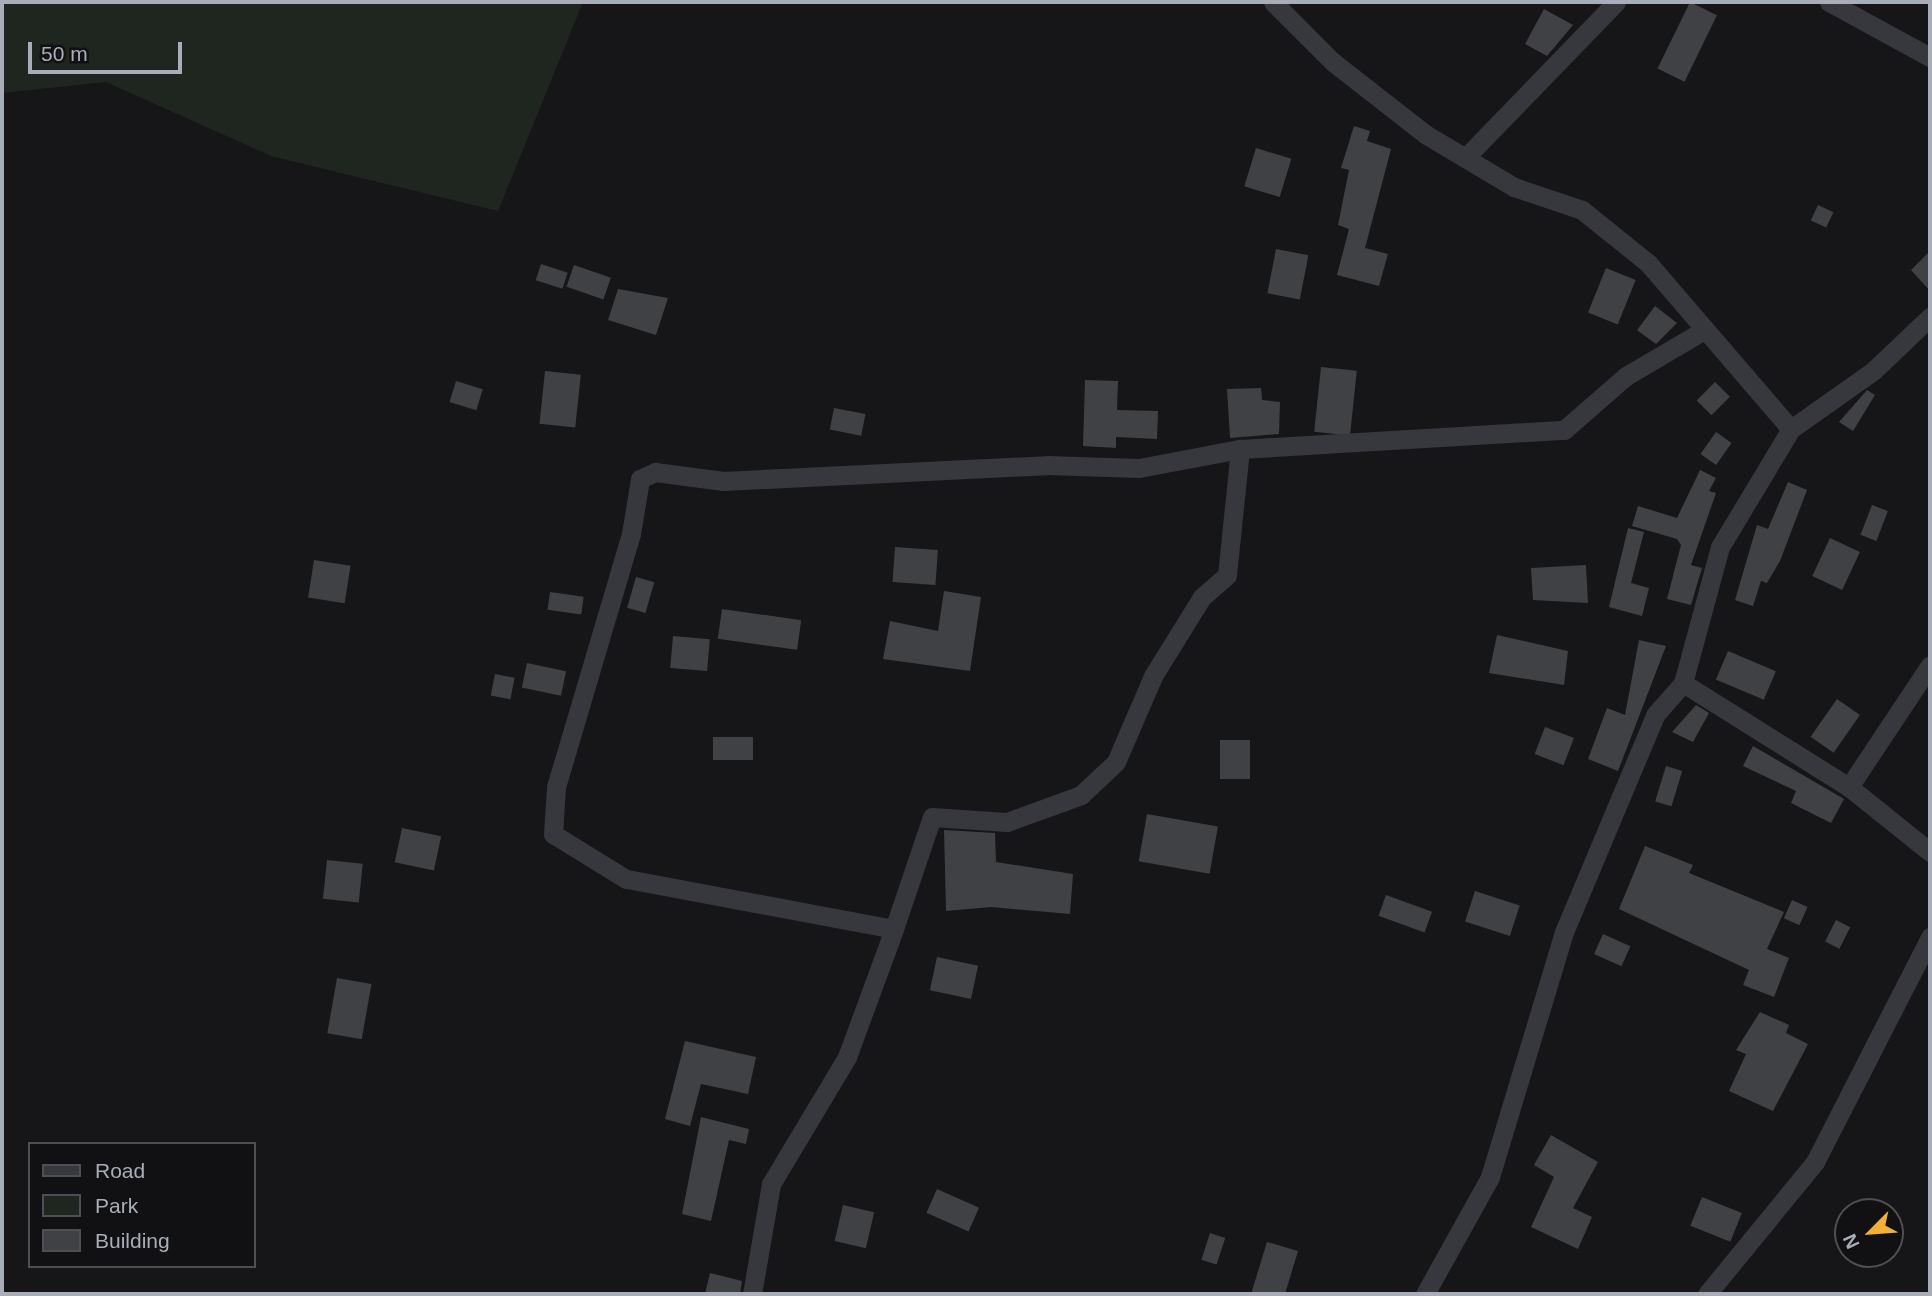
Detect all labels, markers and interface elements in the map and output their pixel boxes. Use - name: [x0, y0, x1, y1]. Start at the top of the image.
- scale bar: [32, 28, 186, 72]
- text: 50 m: [41, 42, 88, 65]
- legend: [28, 1142, 256, 1268]
- text: Road: [95, 1159, 145, 1182]
- text: Park: [95, 1194, 138, 1217]
- north arrow: [1834, 1198, 1904, 1268]
- text: Building: [95, 1229, 170, 1252]
- text: N: [1839, 1231, 1864, 1252]

